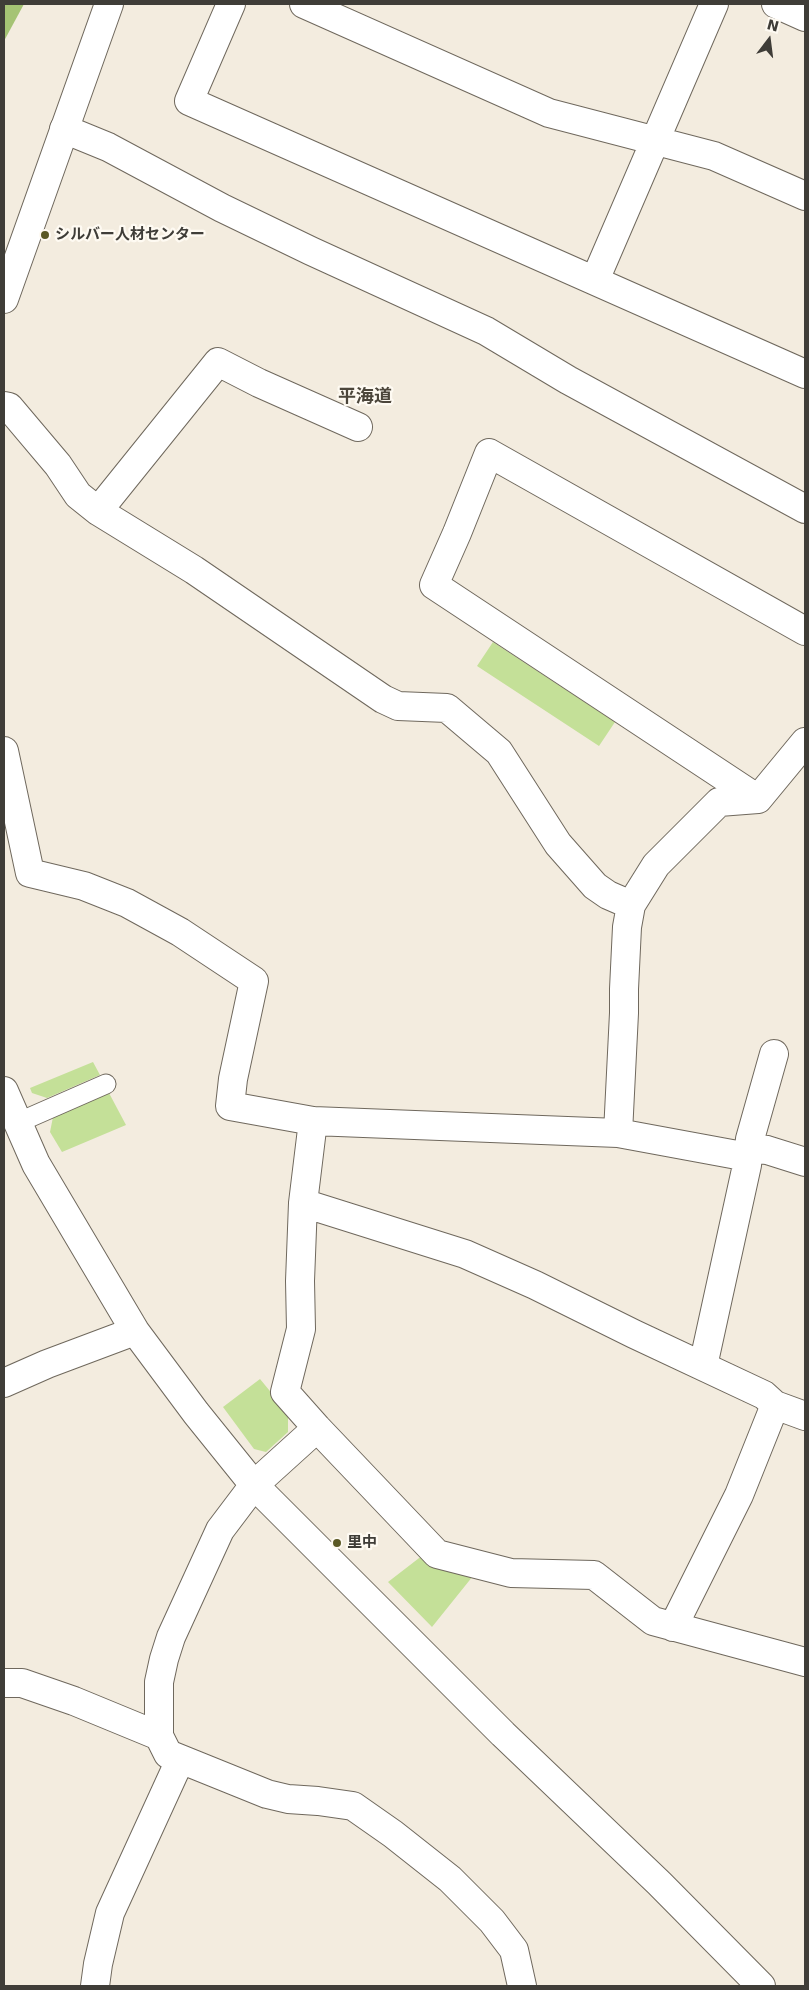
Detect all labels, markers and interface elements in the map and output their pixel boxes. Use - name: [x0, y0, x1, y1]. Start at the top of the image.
- north arrow: [744, 15, 794, 65]
- text: N: [765, 16, 781, 35]
- place label: シルバー人材センター: [55, 226, 205, 244]
- marker: シルバー人材センター: [39, 229, 51, 241]
- district label: 平海道: [338, 386, 392, 408]
- place label: 里中: [347, 1534, 377, 1552]
- marker: 里中: [331, 1537, 343, 1549]

